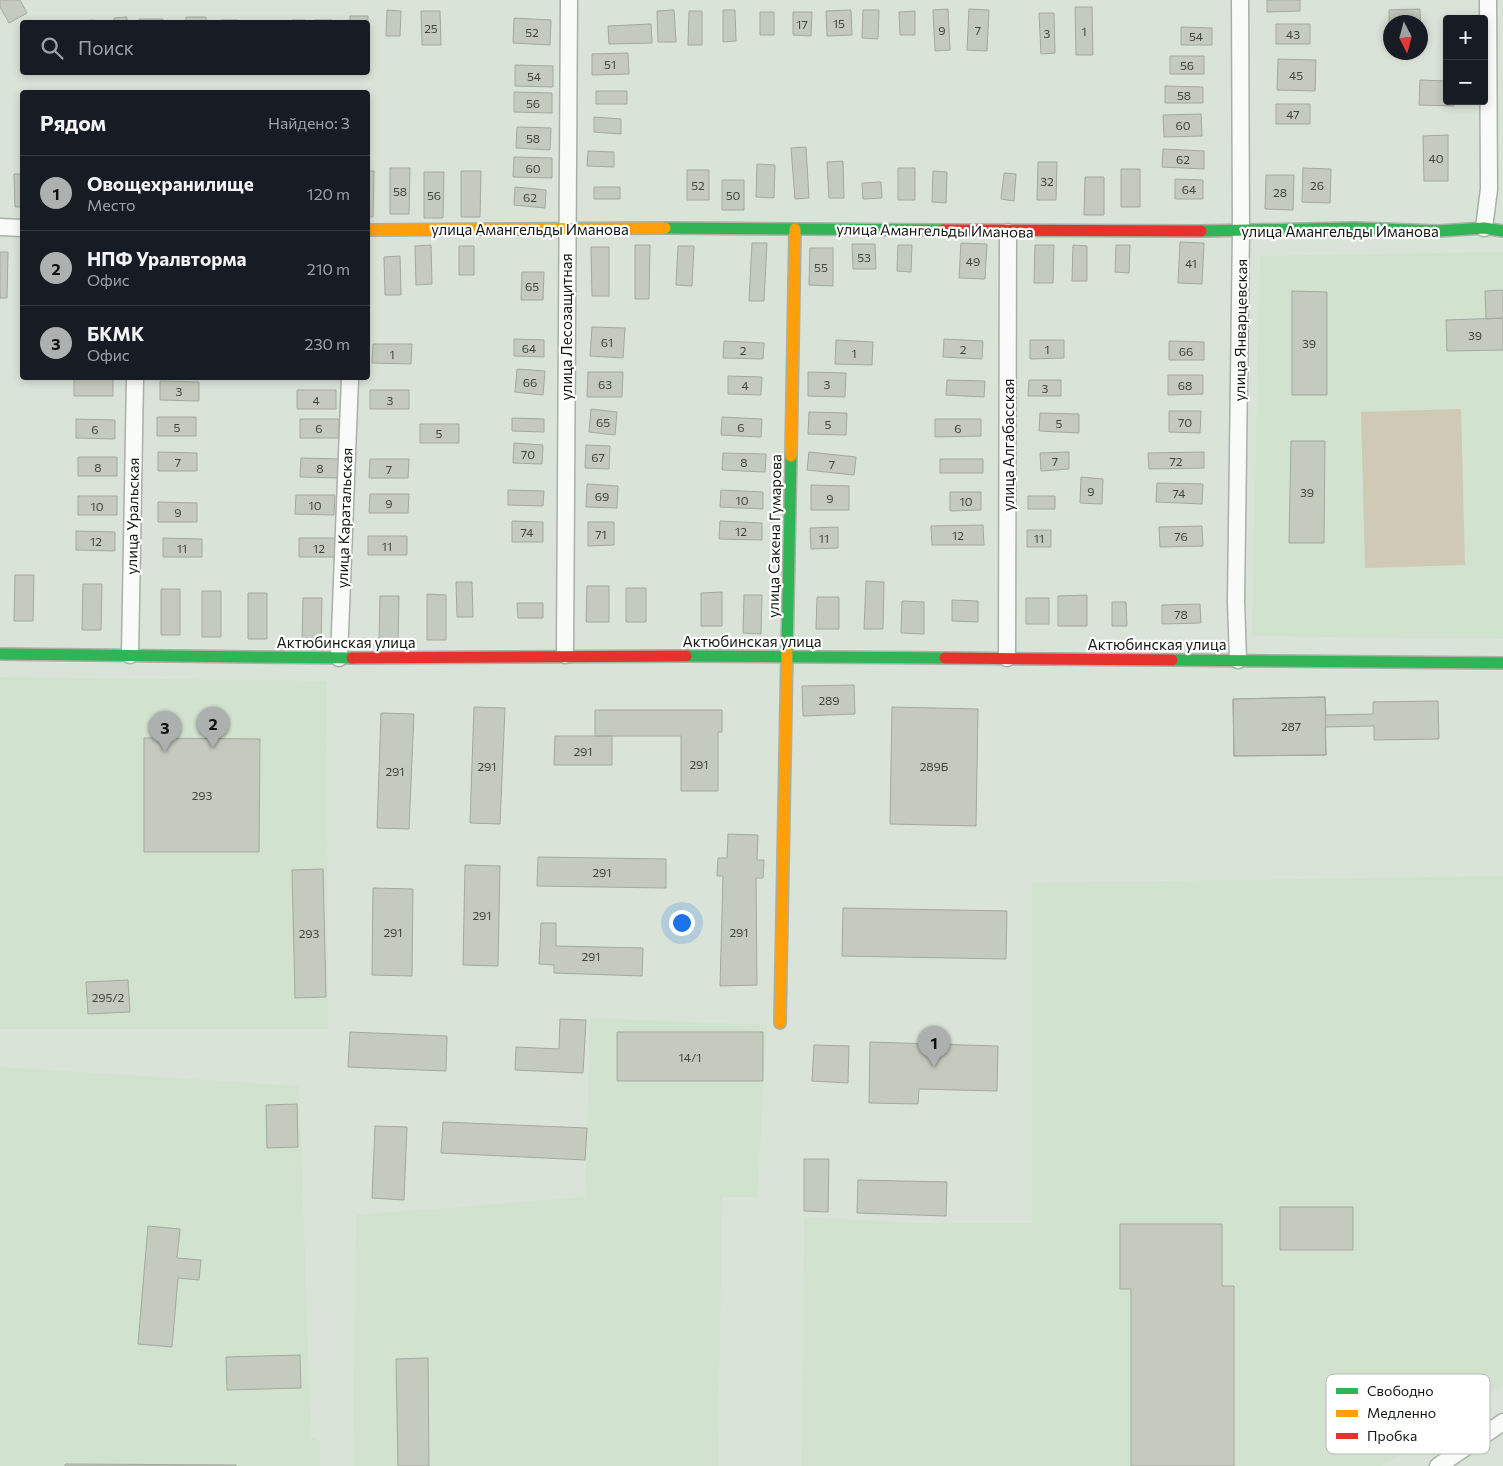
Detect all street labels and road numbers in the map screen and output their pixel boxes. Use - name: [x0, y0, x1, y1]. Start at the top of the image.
- street label: улица Амангельды Иманова: [836, 219, 1034, 241]
- street label: улица Амангельды Иманова: [431, 220, 629, 238]
- street label: улица Амангельды Иманова: [1241, 222, 1439, 240]
- street label: улица Лесозащитная: [557, 253, 575, 401]
- street label: улица Январцевская: [1230, 259, 1250, 401]
- street label: улица Алгабасская: [999, 379, 1017, 511]
- street label: улица Каратальская: [333, 447, 355, 589]
- street label: улица Сакена Гумарова: [764, 454, 784, 618]
- street label: улица Уральская: [122, 457, 142, 575]
- street label: Актюбинская улица: [683, 632, 821, 650]
- street label: Актюбинская улица: [277, 633, 415, 651]
- street label: Актюбинская улица: [1088, 635, 1226, 653]

